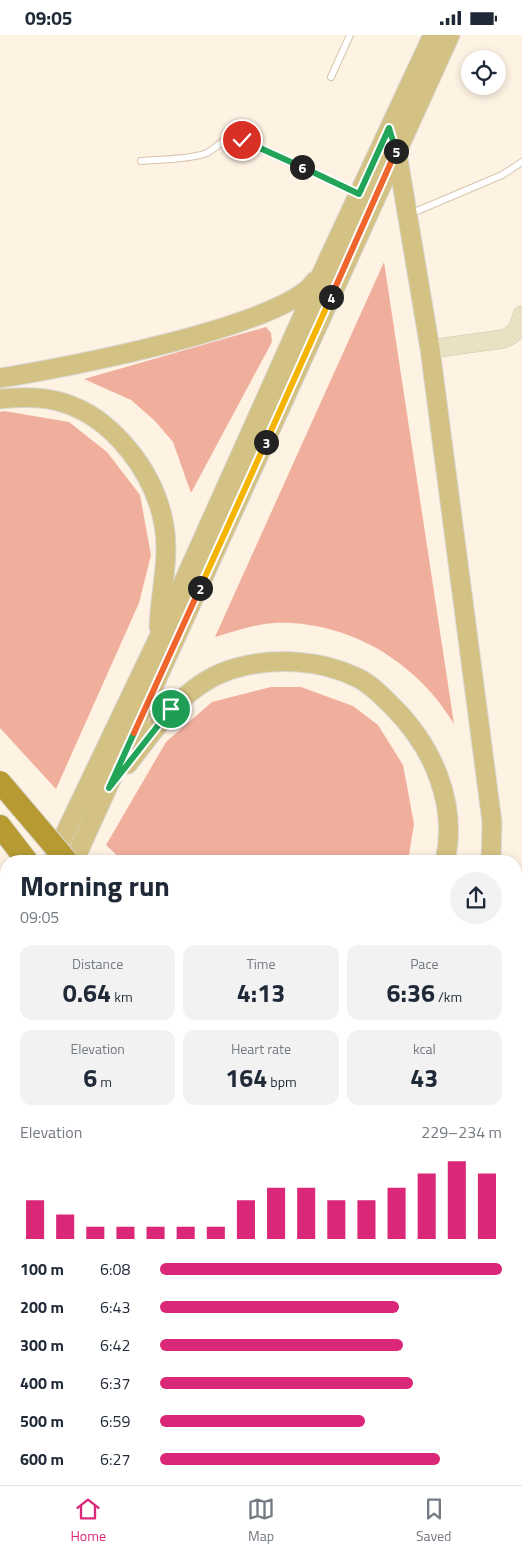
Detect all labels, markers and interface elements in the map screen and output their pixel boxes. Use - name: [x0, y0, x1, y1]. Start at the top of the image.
- text: 09:05: [25, 3, 72, 32]
- map controls: [461, 50, 506, 95]
- button: locate: [461, 50, 506, 95]
- pin: [221, 119, 263, 161]
- icon: check: [228, 126, 256, 154]
- pin: 5: [384, 139, 408, 163]
- text: 5: [393, 141, 400, 162]
- pin: 6: [290, 155, 314, 179]
- text: 6: [299, 157, 306, 178]
- pin: 4: [318, 285, 344, 309]
- text: 4: [328, 287, 335, 308]
- pin: 3: [254, 429, 278, 455]
- text: 3: [263, 432, 270, 453]
- pin: 2: [188, 575, 212, 601]
- text: 2: [197, 578, 204, 599]
- pin: [150, 688, 192, 730]
- icon: arrive: [157, 695, 185, 723]
- text: Morning run: [20, 864, 170, 907]
- button: share: [450, 872, 502, 924]
- text: 09:05: [20, 905, 59, 929]
- text: Distance: [72, 953, 123, 974]
- text: Time: [246, 953, 276, 974]
- text: Pace: [410, 953, 438, 974]
- text: 0.64: [63, 974, 111, 1012]
- text: 4:13: [237, 974, 285, 1012]
- text: 6:36: [386, 974, 435, 1012]
- text: km: [111, 986, 133, 1007]
- text: /km: [435, 986, 462, 1007]
- text: Elevation: [70, 1038, 125, 1059]
- text: Heart rate: [231, 1038, 291, 1059]
- text: kcal: [413, 1038, 436, 1059]
- text: 6: [83, 1059, 97, 1097]
- text: 164: [225, 1059, 267, 1097]
- text: 43: [410, 1059, 438, 1097]
- text: m: [97, 1071, 112, 1092]
- text: bpm: [267, 1071, 297, 1092]
- text: Elevation: [20, 1120, 82, 1144]
- text: 229–234 m: [421, 1120, 502, 1144]
- text: 100 m: [20, 1257, 64, 1281]
- text: 6:08: [100, 1257, 130, 1281]
- text: 200 m: [20, 1295, 64, 1319]
- text: 6:43: [100, 1295, 130, 1319]
- text: 300 m: [20, 1333, 64, 1357]
- text: 6:42: [100, 1333, 130, 1357]
- text: 400 m: [20, 1371, 64, 1395]
- text: 6:37: [100, 1371, 130, 1395]
- text: 500 m: [20, 1409, 64, 1433]
- text: 6:59: [100, 1409, 130, 1433]
- text: 600 m: [20, 1447, 64, 1471]
- text: 6:27: [100, 1447, 130, 1471]
- tab: Home: [70, 1495, 106, 1546]
- tab: Map: [247, 1495, 275, 1546]
- tab: Saved: [416, 1495, 452, 1546]

